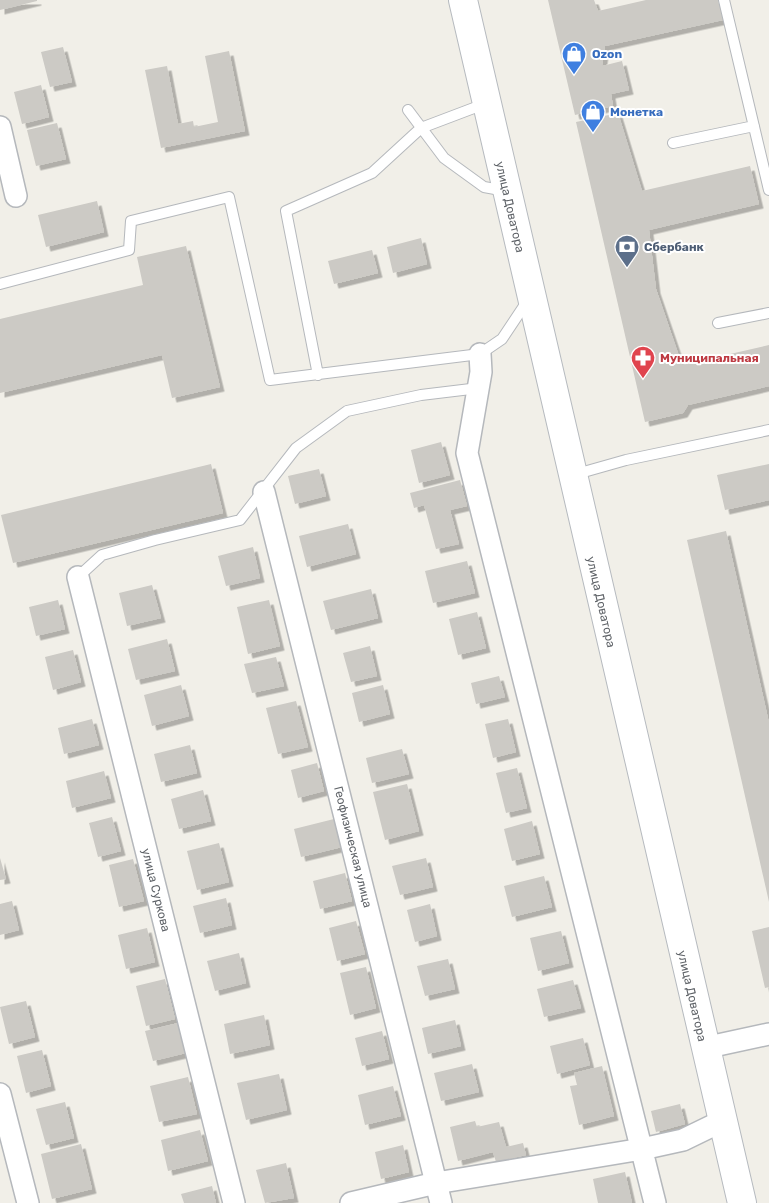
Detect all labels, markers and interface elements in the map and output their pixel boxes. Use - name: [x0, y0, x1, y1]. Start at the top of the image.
- shop icon: Ozon: [561, 41, 587, 75]
- place label: Ozon: [592, 47, 622, 61]
- shop icon: Монетка: [580, 99, 606, 133]
- place label: Монетка: [610, 105, 663, 119]
- street label: улица Доватора: [493, 160, 527, 254]
- bank icon: Сбербанк: [614, 234, 640, 268]
- place label: Сбербанк: [644, 240, 705, 254]
- pharmacy icon: Муниципальная: [630, 345, 656, 379]
- place label: Муниципальная: [660, 351, 759, 365]
- street label: улица Доватора: [584, 555, 618, 649]
- street label: Геофизическая улица: [331, 785, 375, 909]
- street label: улица Суркова: [139, 847, 173, 933]
- street label: улица Доватора: [675, 949, 709, 1043]

